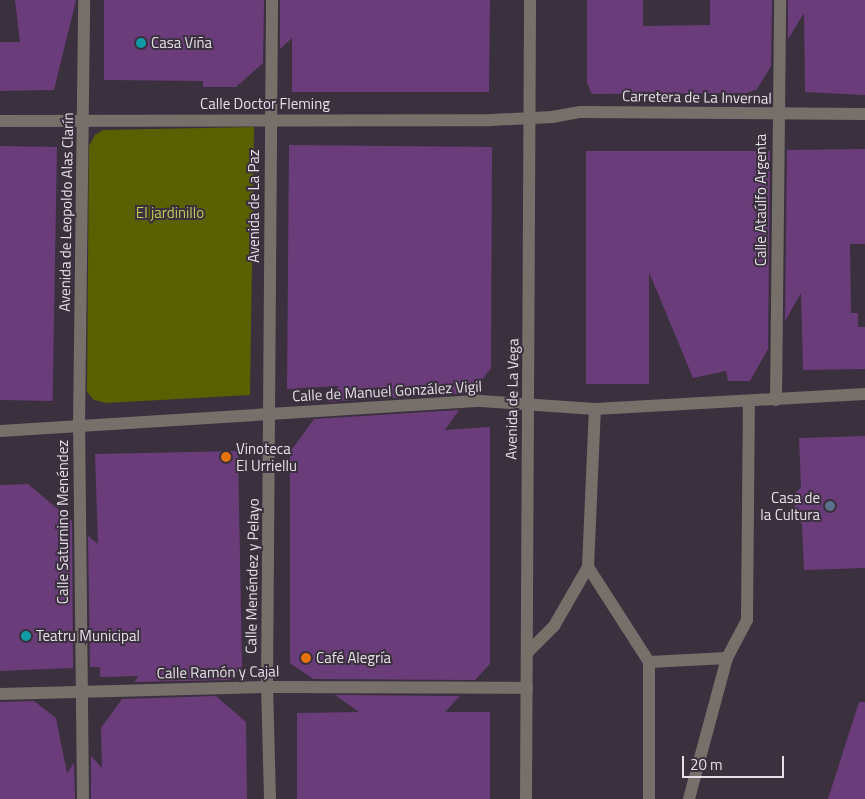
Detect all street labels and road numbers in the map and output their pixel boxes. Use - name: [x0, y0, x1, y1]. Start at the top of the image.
- street label: Carretera de La Invernal: [622, 87, 772, 107]
- street label: Calle Doctor Fleming: [200, 95, 330, 113]
- street label: Avenida de Leopoldo Alas Clarín: [55, 112, 77, 312]
- street label: Calle Ataúlfo Argenta: [752, 134, 770, 266]
- street label: Avenida de La Paz: [245, 149, 263, 263]
- street label: Avenida de La Vega: [502, 338, 522, 460]
- street label: Calle de Manuel González Vigil: [292, 377, 482, 405]
- street label: Calle Saturnino Menéndez: [54, 440, 72, 604]
- street label: Calle Menéndez y Pelayo: [242, 498, 262, 654]
- street label: Calle Ramón y Cajal: [157, 662, 279, 682]

